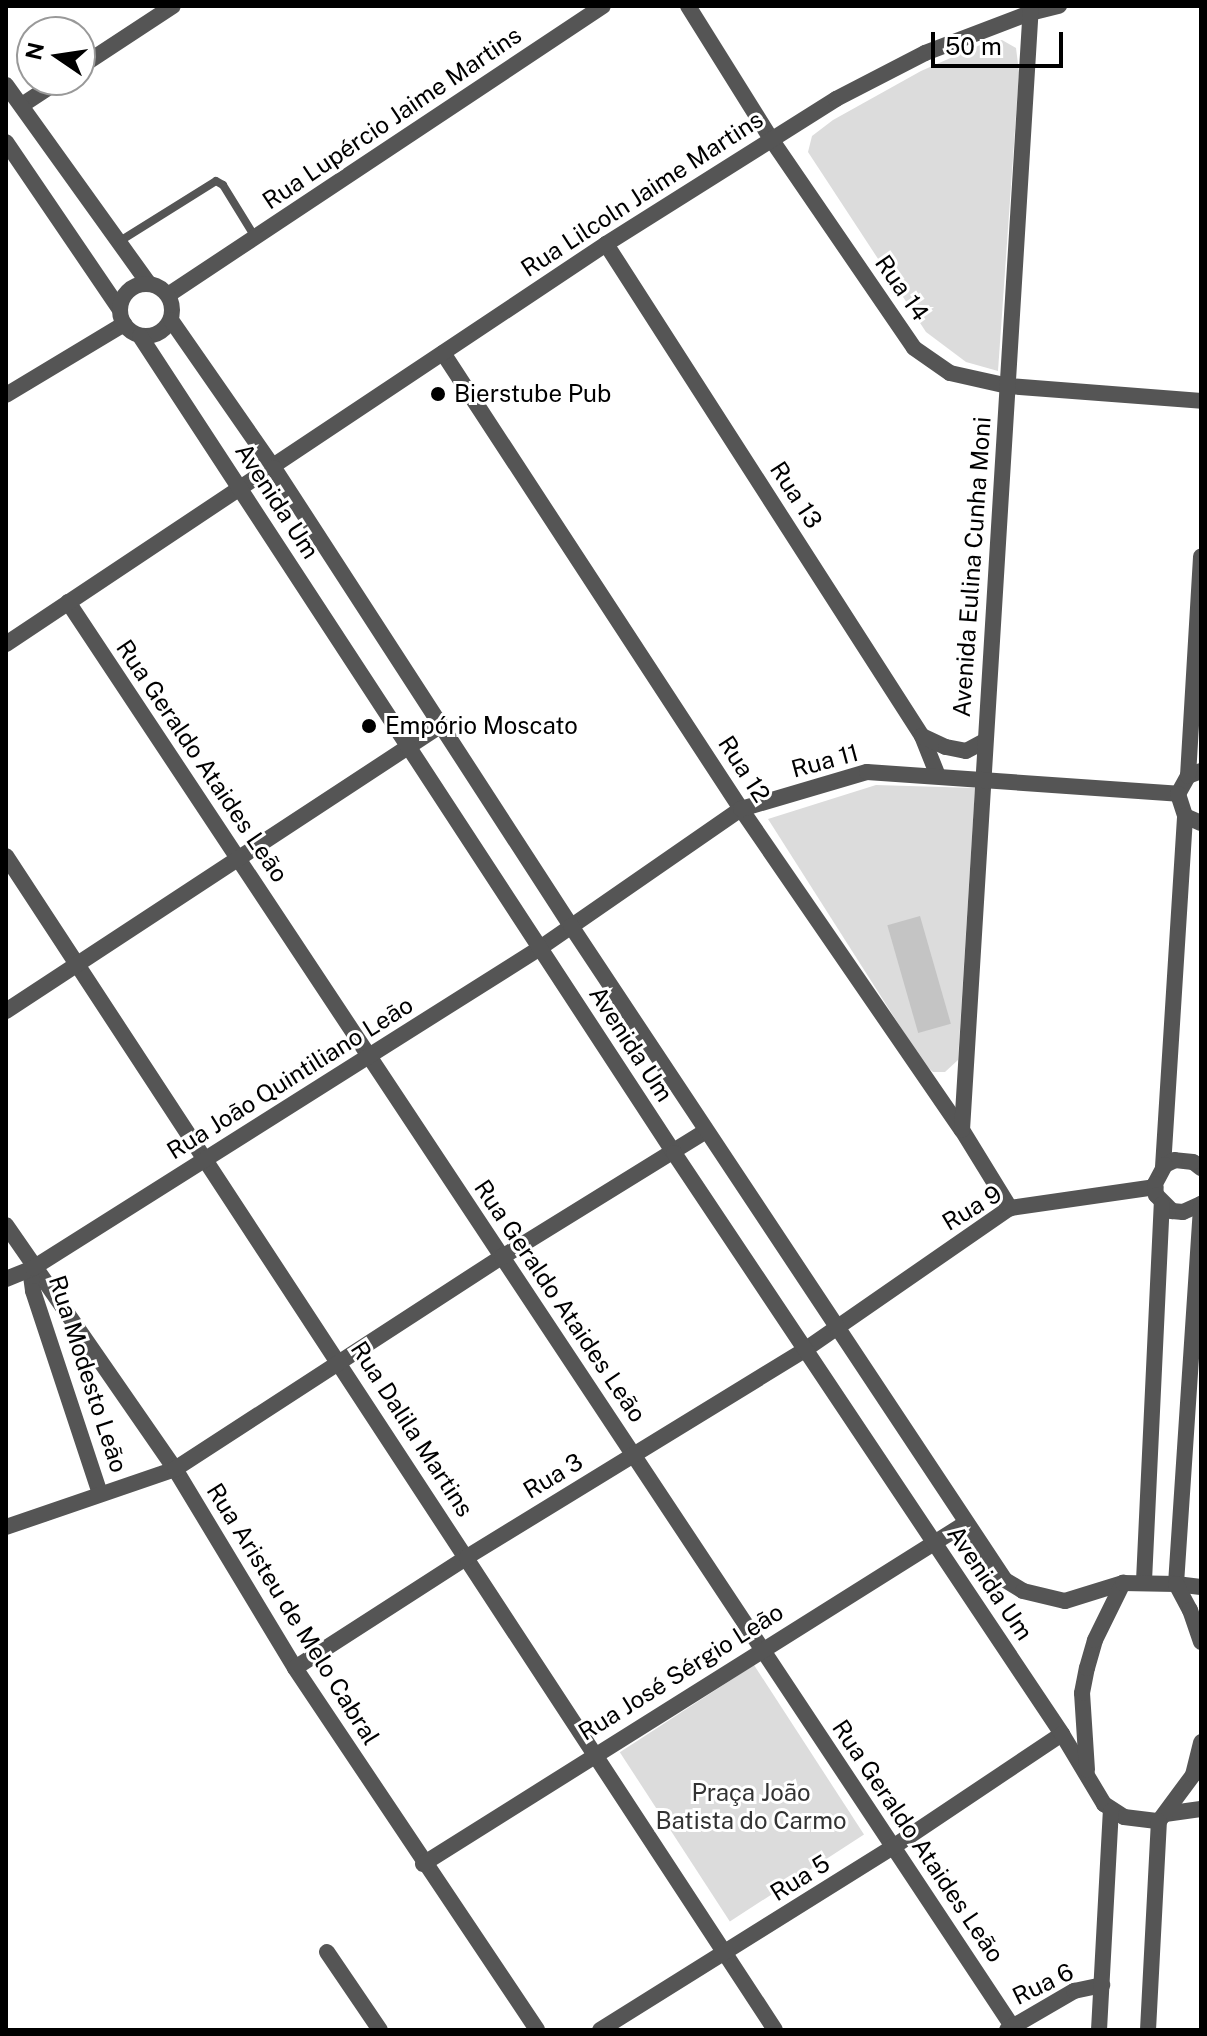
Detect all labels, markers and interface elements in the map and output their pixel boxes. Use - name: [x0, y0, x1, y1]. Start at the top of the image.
- north arrow: [16, 16, 96, 96]
- scale bar: [935, 16, 1067, 66]
- street label: Rua Lupércio Jaime Martins: [257, 20, 527, 216]
- text: 50 m: [945, 32, 1002, 60]
- text: N: [20, 40, 49, 62]
- street label: Rua Lilcoln Jaime Martins: [516, 105, 768, 283]
- street label: Rua 14: [869, 249, 935, 327]
- place label: Bierstube Pub: [454, 380, 611, 408]
- marker: Bierstube Pub: [429, 385, 447, 403]
- street label: Avenida Eulina Cunha Moni: [947, 416, 997, 718]
- street label: Avenida Um: [229, 438, 325, 564]
- street label: Rua 13: [764, 456, 828, 534]
- street label: Rua Geraldo Ataides Leão: [110, 634, 294, 888]
- place label: Empório Moscato: [385, 712, 578, 740]
- marker: Empório Moscato: [360, 717, 378, 735]
- street label: Rua 12: [712, 730, 776, 808]
- street label: Rua 11: [788, 738, 862, 784]
- street label: Avenida Um: [583, 981, 679, 1107]
- street label: Rua João Quintiliano Leão: [162, 990, 418, 1166]
- street label: Rua Geraldo Ataides Leão: [468, 1174, 652, 1428]
- street label: Rua 9: [937, 1179, 1007, 1237]
- street label: Rua Modesto Leão: [43, 1272, 133, 1476]
- street label: Rua Dalila Martins: [345, 1336, 479, 1522]
- street label: Rua 3: [518, 1447, 588, 1505]
- street label: Rua Aristeu de Melo Cabral: [200, 1478, 386, 1750]
- street label: Avenida Um: [941, 1520, 1039, 1646]
- street label: Rua José Sérgio Leão: [573, 1597, 789, 1747]
- street label: Rua Geraldo Ataides Leão: [826, 1714, 1010, 1968]
- park label: Praça João Batista do Carmo: [655, 1779, 847, 1835]
- street label: Rua 5: [765, 1849, 835, 1907]
- street label: Rua 6: [1008, 1957, 1078, 2011]

